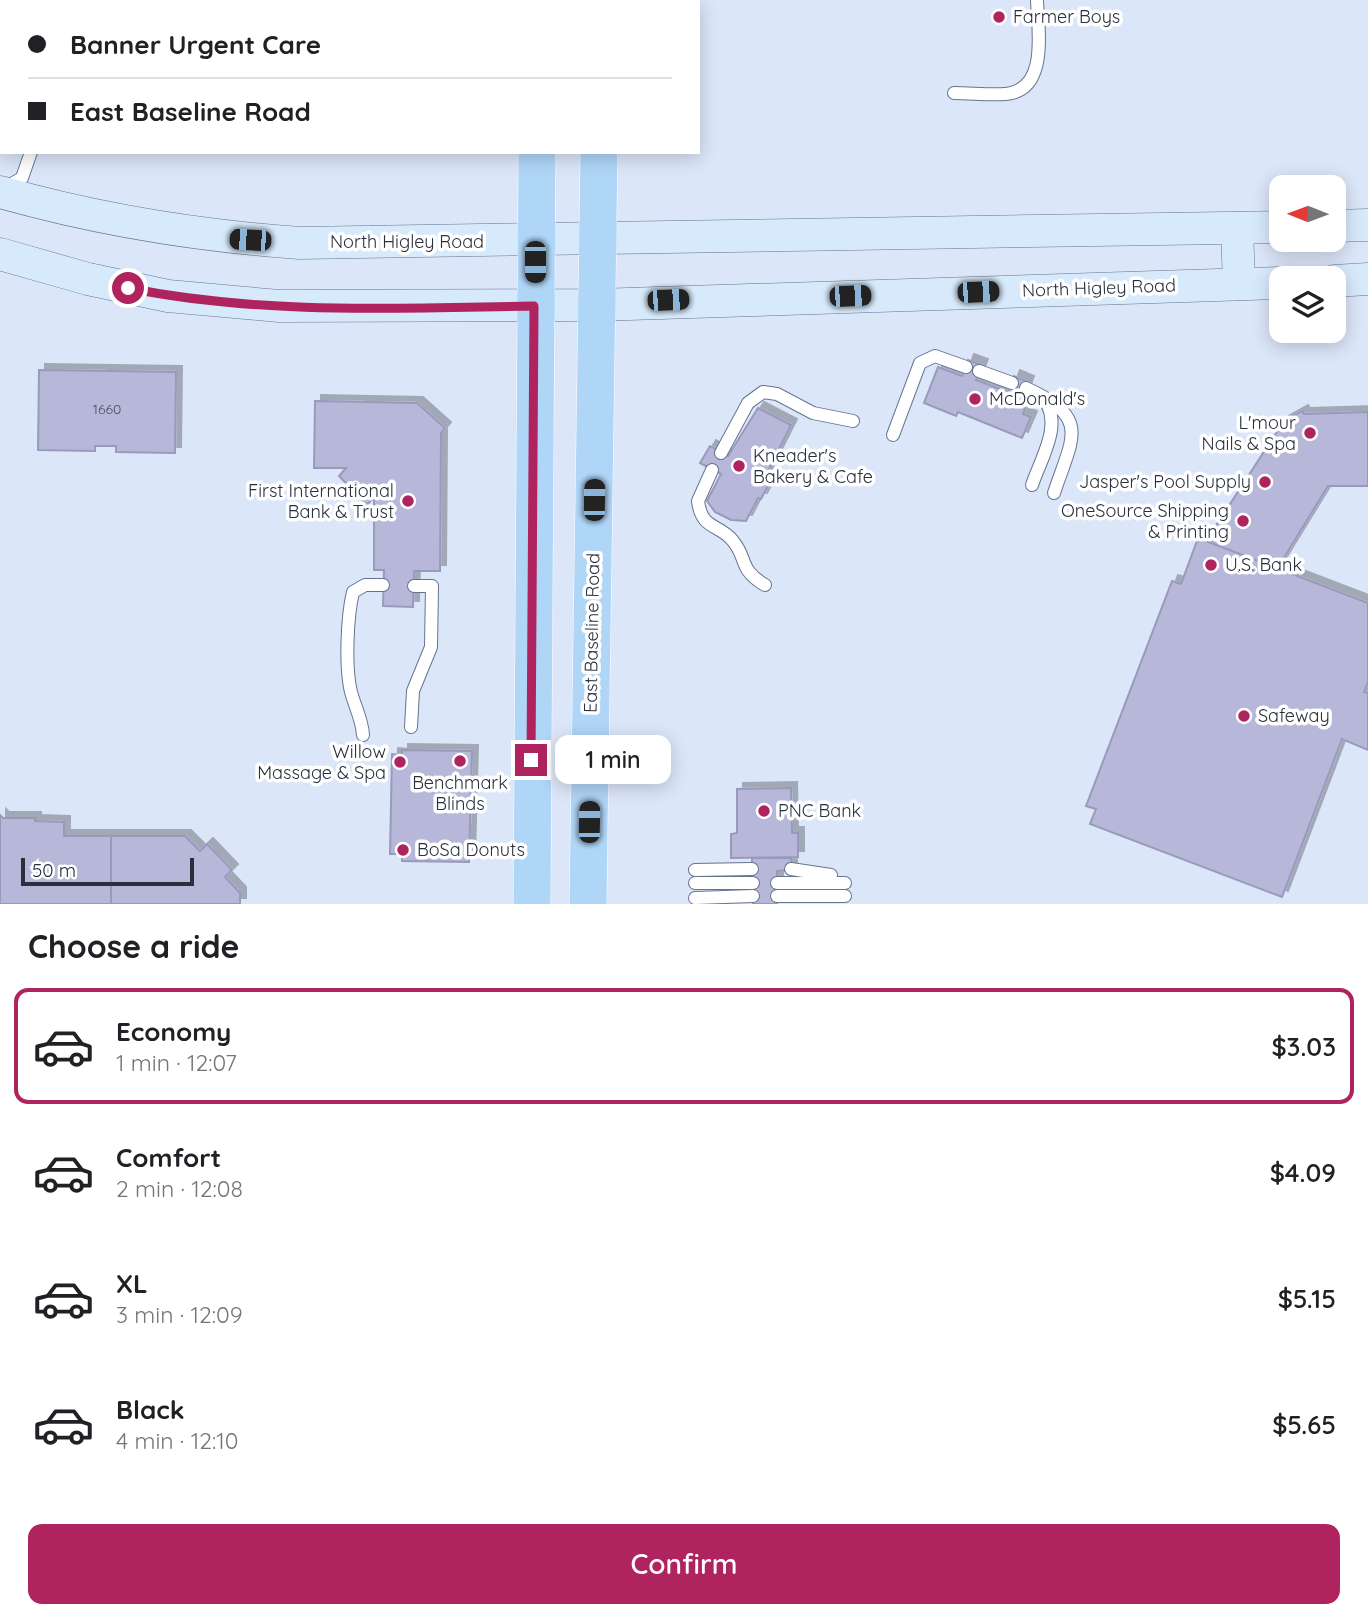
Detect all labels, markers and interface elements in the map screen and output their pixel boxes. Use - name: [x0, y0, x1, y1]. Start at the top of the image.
- place label: Farmer Boys: [1013, 5, 1120, 28]
- marker: Farmer Boys: [991, 9, 1007, 25]
- text: Banner Urgent Care: [70, 28, 321, 61]
- text: East Baseline Road: [70, 95, 311, 128]
- north arrow: [1269, 175, 1346, 252]
- map controls: [1269, 175, 1346, 343]
- car: [229, 228, 272, 252]
- street label: North Higley Road: [330, 230, 484, 253]
- car: [525, 241, 546, 283]
- button: layers: [1269, 266, 1346, 343]
- route start: [112, 272, 144, 304]
- street label: North Higley Road: [1022, 273, 1176, 302]
- car: [957, 281, 1000, 303]
- car: [829, 285, 872, 307]
- car: [647, 289, 690, 311]
- place label: McDonald's: [989, 387, 1085, 410]
- marker: McDonald's: [967, 391, 983, 407]
- house number: 1660: [93, 400, 121, 418]
- place label: L'mour Nails & Spa: [1202, 411, 1296, 455]
- marker: L'mour Nails & Spa: [1302, 425, 1318, 441]
- place label: Kneader's Bakery & Cafe: [753, 444, 873, 488]
- marker: Kneader's Bakery & Cafe: [731, 458, 747, 474]
- place label: Jasper's Pool Supply: [1079, 470, 1251, 493]
- marker: Jasper's Pool Supply: [1257, 474, 1273, 490]
- place label: First International Bank & Trust: [248, 479, 394, 523]
- car: [584, 479, 605, 521]
- marker: First International Bank & Trust: [400, 493, 416, 509]
- place label: OneSource Shipping & Printing: [1061, 499, 1229, 543]
- marker: OneSource Shipping & Printing: [1235, 513, 1251, 529]
- street label: East Baseline Road: [579, 553, 604, 713]
- place label: U.S. Bank: [1225, 553, 1302, 576]
- marker: U.S. Bank: [1203, 557, 1219, 573]
- place label: Safeway: [1258, 704, 1330, 727]
- marker: Safeway: [1236, 708, 1252, 724]
- callout: 1 min: [556, 736, 671, 784]
- place label: Willow Massage & Spa: [257, 740, 386, 784]
- route end: [515, 744, 547, 776]
- text: 1 min: [585, 745, 641, 774]
- marker: Benchmark Blinds: [452, 753, 468, 769]
- marker: Willow Massage & Spa: [392, 754, 408, 770]
- place label: Benchmark Blinds: [412, 771, 508, 815]
- place label: PNC Bank: [778, 799, 861, 822]
- car: [579, 801, 600, 843]
- marker: PNC Bank: [756, 803, 772, 819]
- place label: BoSa Donuts: [417, 838, 525, 861]
- marker: BoSa Donuts: [395, 842, 411, 858]
- scale bar: [21, 855, 194, 887]
- text: 50 m: [32, 858, 76, 882]
- text: Choose a ride: [28, 926, 240, 966]
- icon: car: [32, 1015, 95, 1078]
- text: Economy: [116, 1015, 231, 1048]
- text: $3.03: [1271, 1030, 1336, 1063]
- text: 1 min · 12:07: [116, 1048, 237, 1077]
- icon: car: [32, 1141, 95, 1204]
- text: Comfort: [116, 1141, 221, 1174]
- text: $4.09: [1270, 1156, 1336, 1189]
- text: 2 min · 12:08: [116, 1174, 243, 1203]
- icon: car: [32, 1267, 95, 1330]
- text: XL: [116, 1267, 148, 1300]
- text: $5.15: [1278, 1282, 1336, 1315]
- text: 3 min · 12:09: [116, 1300, 243, 1329]
- icon: car: [32, 1393, 95, 1456]
- text: Black: [116, 1393, 185, 1426]
- text: $5.65: [1272, 1408, 1336, 1441]
- text: 4 min · 12:10: [116, 1426, 238, 1455]
- button: Confirm: [28, 1524, 1340, 1604]

